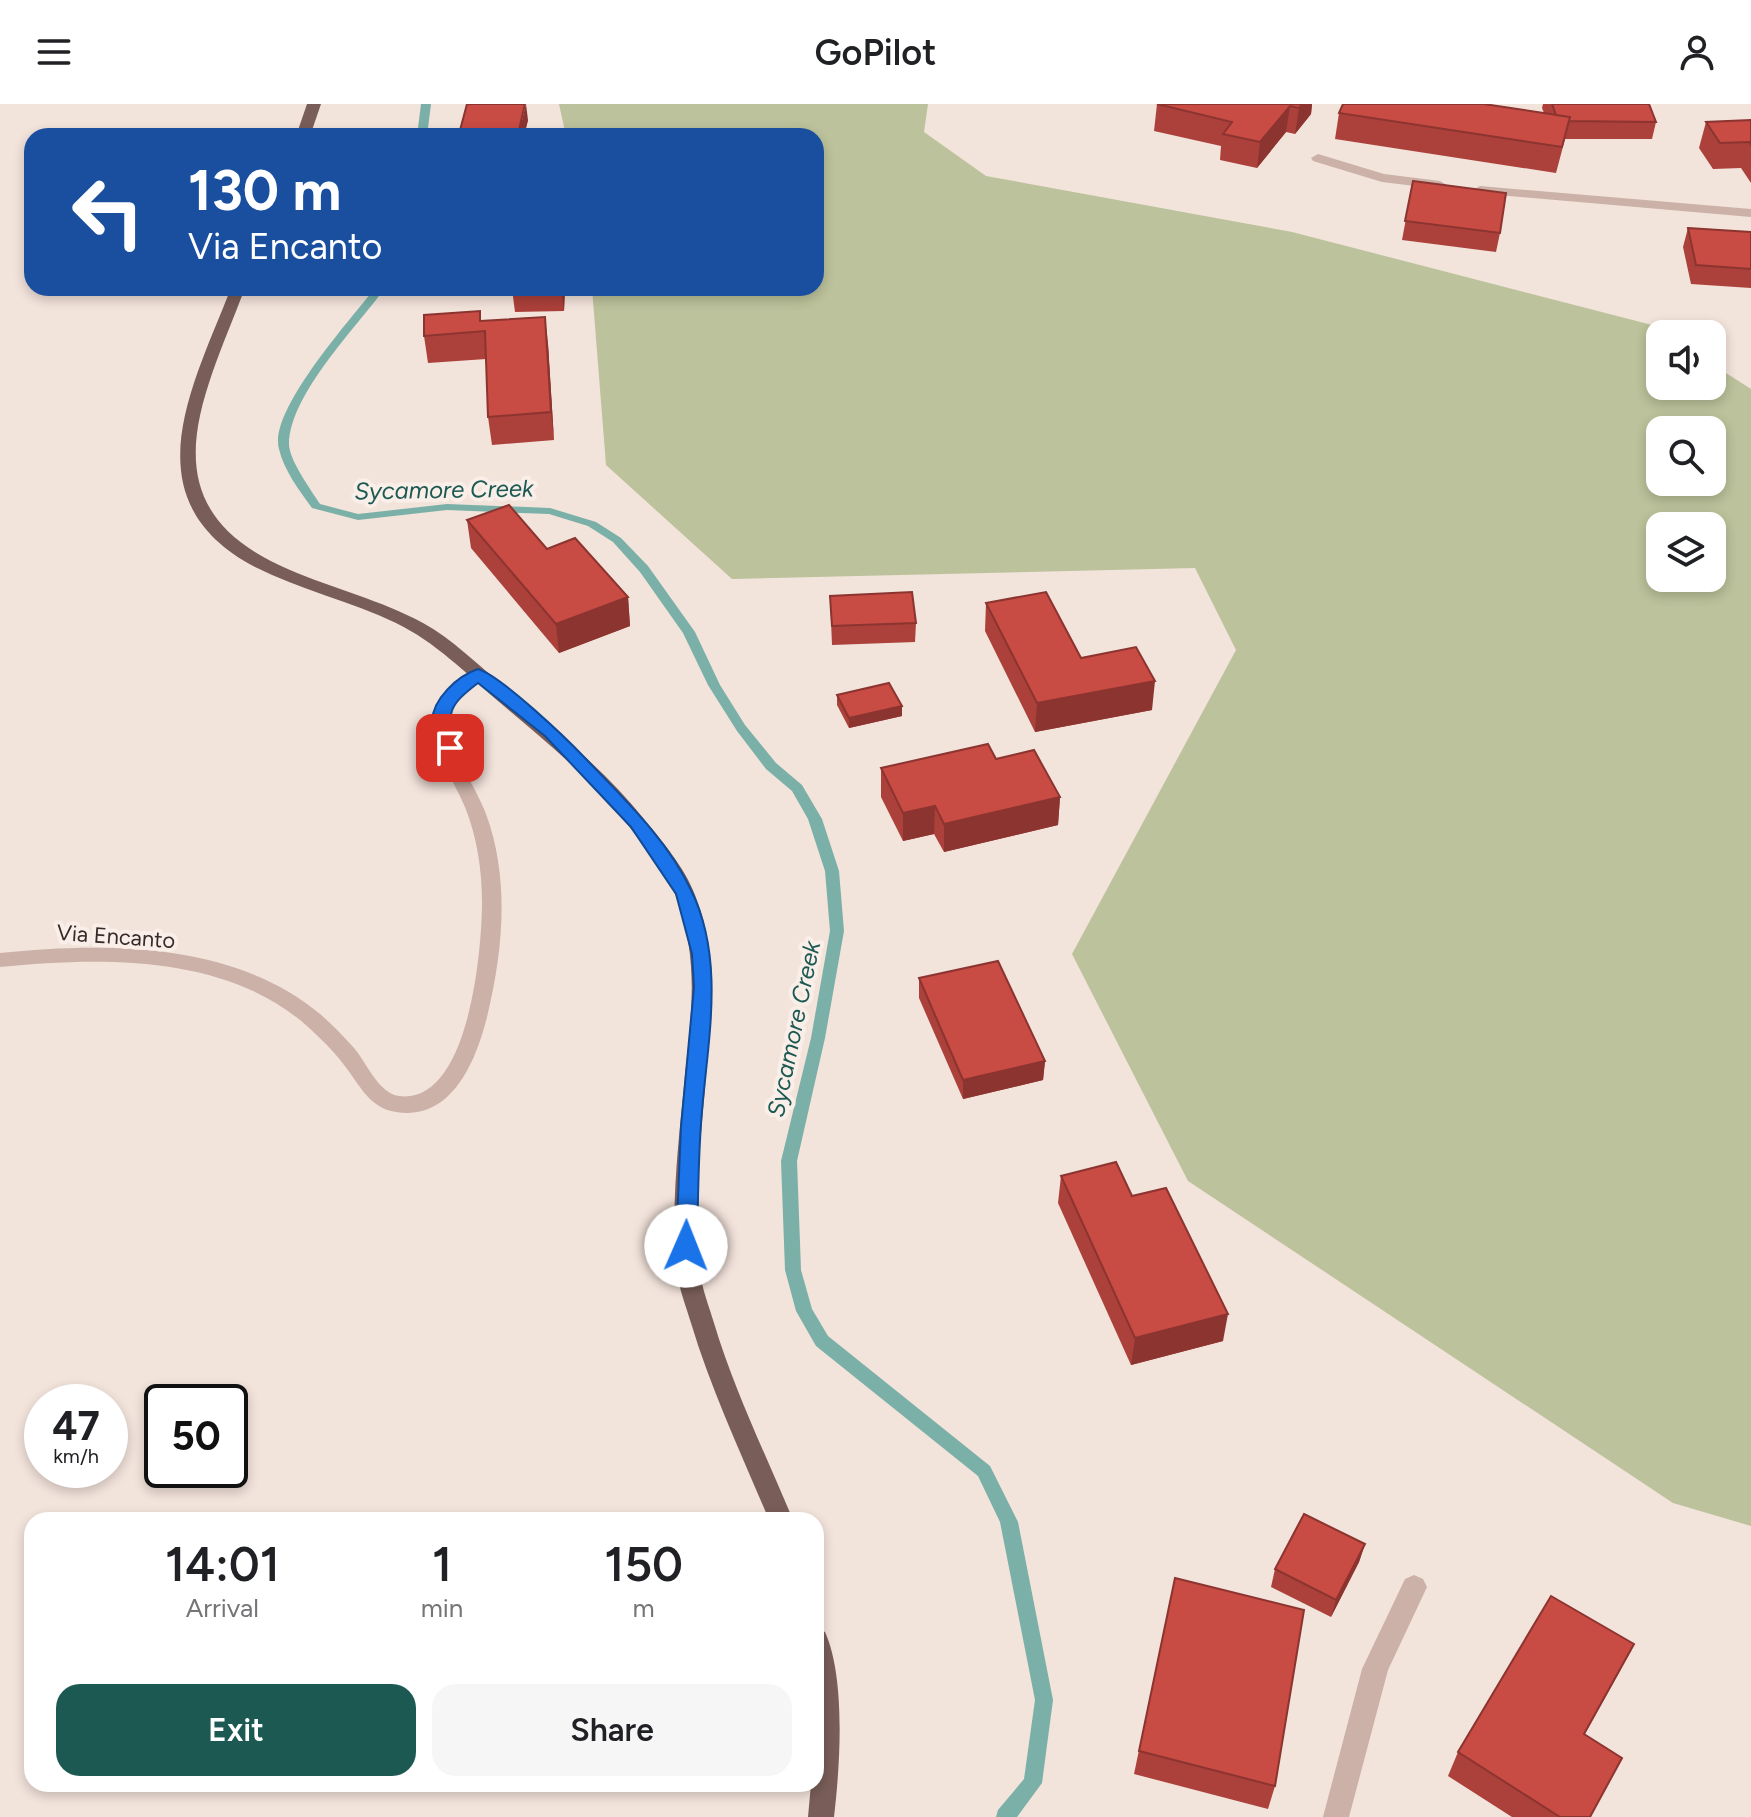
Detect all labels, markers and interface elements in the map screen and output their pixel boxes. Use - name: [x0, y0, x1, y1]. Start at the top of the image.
- icon: menu: [32, 30, 76, 74]
- icon: person: [1675, 30, 1719, 74]
- text: GoPilot: [815, 31, 936, 74]
- text: 130 m: [188, 157, 341, 224]
- icon: left: [56, 160, 160, 264]
- text: Via Encanto: [188, 225, 382, 268]
- map controls: [1646, 320, 1726, 592]
- button: sound: [1646, 320, 1726, 400]
- button: search: [1646, 416, 1726, 496]
- water label: Sycamore Creek: [354, 473, 535, 506]
- button: layers: [1646, 512, 1726, 592]
- pin: [416, 714, 484, 782]
- icon: arrive: [428, 726, 472, 770]
- street label: Via Encanto: [56, 919, 176, 954]
- water label: Sycamore Creek: [761, 937, 827, 1120]
- position arrow: [644, 1204, 728, 1288]
- speed limit sign: 50: [144, 1384, 248, 1488]
- text: 47: [52, 1402, 100, 1450]
- text: km/h: [53, 1444, 99, 1468]
- text: 14:01: [165, 1535, 280, 1593]
- text: 1: [432, 1535, 452, 1593]
- text: 150: [604, 1535, 683, 1593]
- text: Arrival: [186, 1592, 259, 1624]
- text: min: [421, 1592, 463, 1624]
- text: m: [633, 1592, 655, 1624]
- button: Exit: [56, 1684, 416, 1776]
- button: Share: [432, 1684, 792, 1776]

